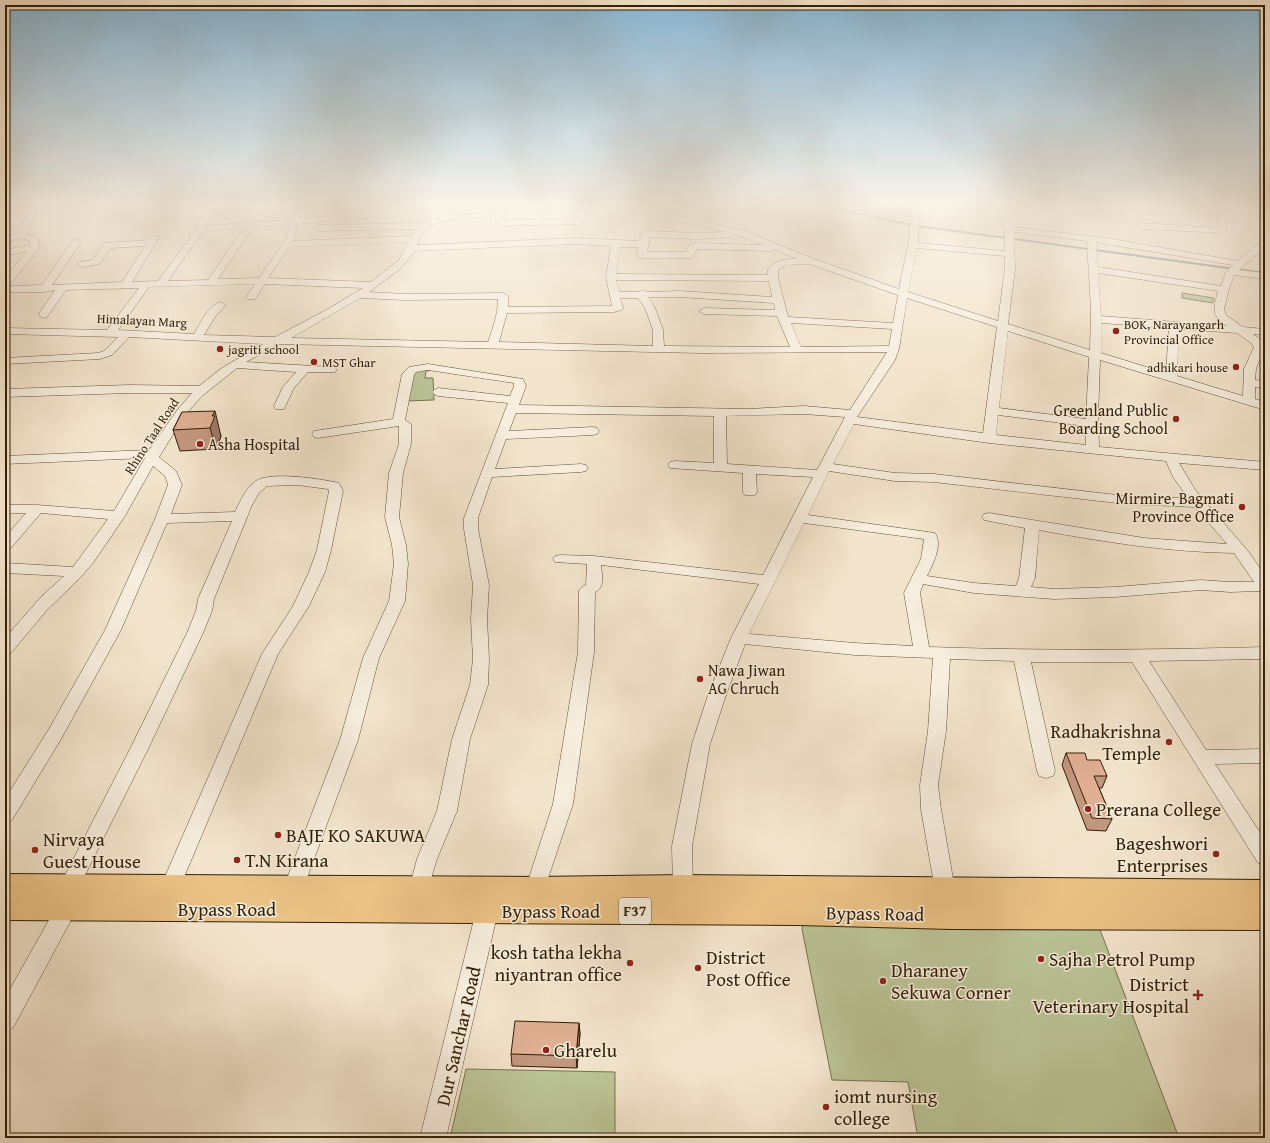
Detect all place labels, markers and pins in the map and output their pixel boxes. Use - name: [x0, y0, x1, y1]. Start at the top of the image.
- place label: BOK, Narayangarh Provincial Office: [1124, 315, 1225, 349]
- marker: BOK, Narayangarh Provincial Office: [1111, 326, 1121, 336]
- place label: jagriti school: [226, 340, 300, 359]
- marker: jagriti school: [215, 344, 225, 354]
- place label: MST Ghar: [322, 353, 376, 372]
- marker: MST Ghar: [309, 357, 319, 367]
- place label: adhikari house: [1147, 358, 1228, 377]
- marker: adhikari house: [1231, 362, 1241, 372]
- place label: Greenland Public Boarding School: [1054, 398, 1169, 440]
- marker: Greenland Public Boarding School: [1171, 414, 1181, 424]
- place label: Asha Hospital: [208, 432, 301, 456]
- marker: Asha Hospital: [195, 439, 205, 449]
- place label: Mirmire, Bagmati Province Office: [1116, 486, 1235, 528]
- marker: Mirmire, Bagmati Province Office: [1237, 502, 1247, 512]
- place label: Nawa Jiwan AG Chruch: [708, 658, 785, 700]
- marker: Nawa Jiwan AG Chruch: [695, 674, 705, 684]
- place label: Radhakrishna Temple: [1051, 717, 1161, 767]
- marker: Radhakrishna Temple: [1164, 737, 1174, 747]
- place label: Prerana College: [1096, 795, 1221, 823]
- marker: Prerana College: [1083, 804, 1093, 814]
- place label: BAJE KO SAKUWA: [286, 821, 426, 849]
- place label: Nirvaya Guest House: [43, 825, 141, 875]
- place label: Bageshwori Enterprises: [1116, 829, 1208, 879]
- marker: BAJE KO SAKUWA: [273, 830, 283, 840]
- marker: Nirvaya Guest House: [30, 845, 40, 855]
- place label: T.N Kirana: [245, 846, 329, 874]
- marker: Bageshwori Enterprises: [1211, 849, 1221, 859]
- marker: T.N Kirana: [232, 855, 242, 865]
- place label: kosh tatha lekha niyantran office: [491, 938, 622, 988]
- place label: District Post Office: [706, 943, 791, 993]
- place label: Sajha Petrol Pump: [1049, 945, 1195, 973]
- marker: Sajha Petrol Pump: [1036, 954, 1046, 964]
- place label: Dharaney Sekuwa Corner: [891, 956, 1011, 1006]
- marker: kosh tatha lekha niyantran office: [625, 958, 635, 968]
- marker: District Post Office: [693, 963, 703, 973]
- place label: District Veterinary Hospital: [1032, 970, 1189, 1020]
- marker: Dharaney Sekuwa Corner: [878, 976, 888, 986]
- marker: District Veterinary Hospital: [1192, 989, 1204, 1001]
- place label: Gharelu: [554, 1036, 618, 1064]
- marker: Gharelu: [541, 1045, 551, 1055]
- place label: iomt nursing college: [834, 1082, 938, 1132]
- marker: iomt nursing college: [821, 1102, 831, 1112]

